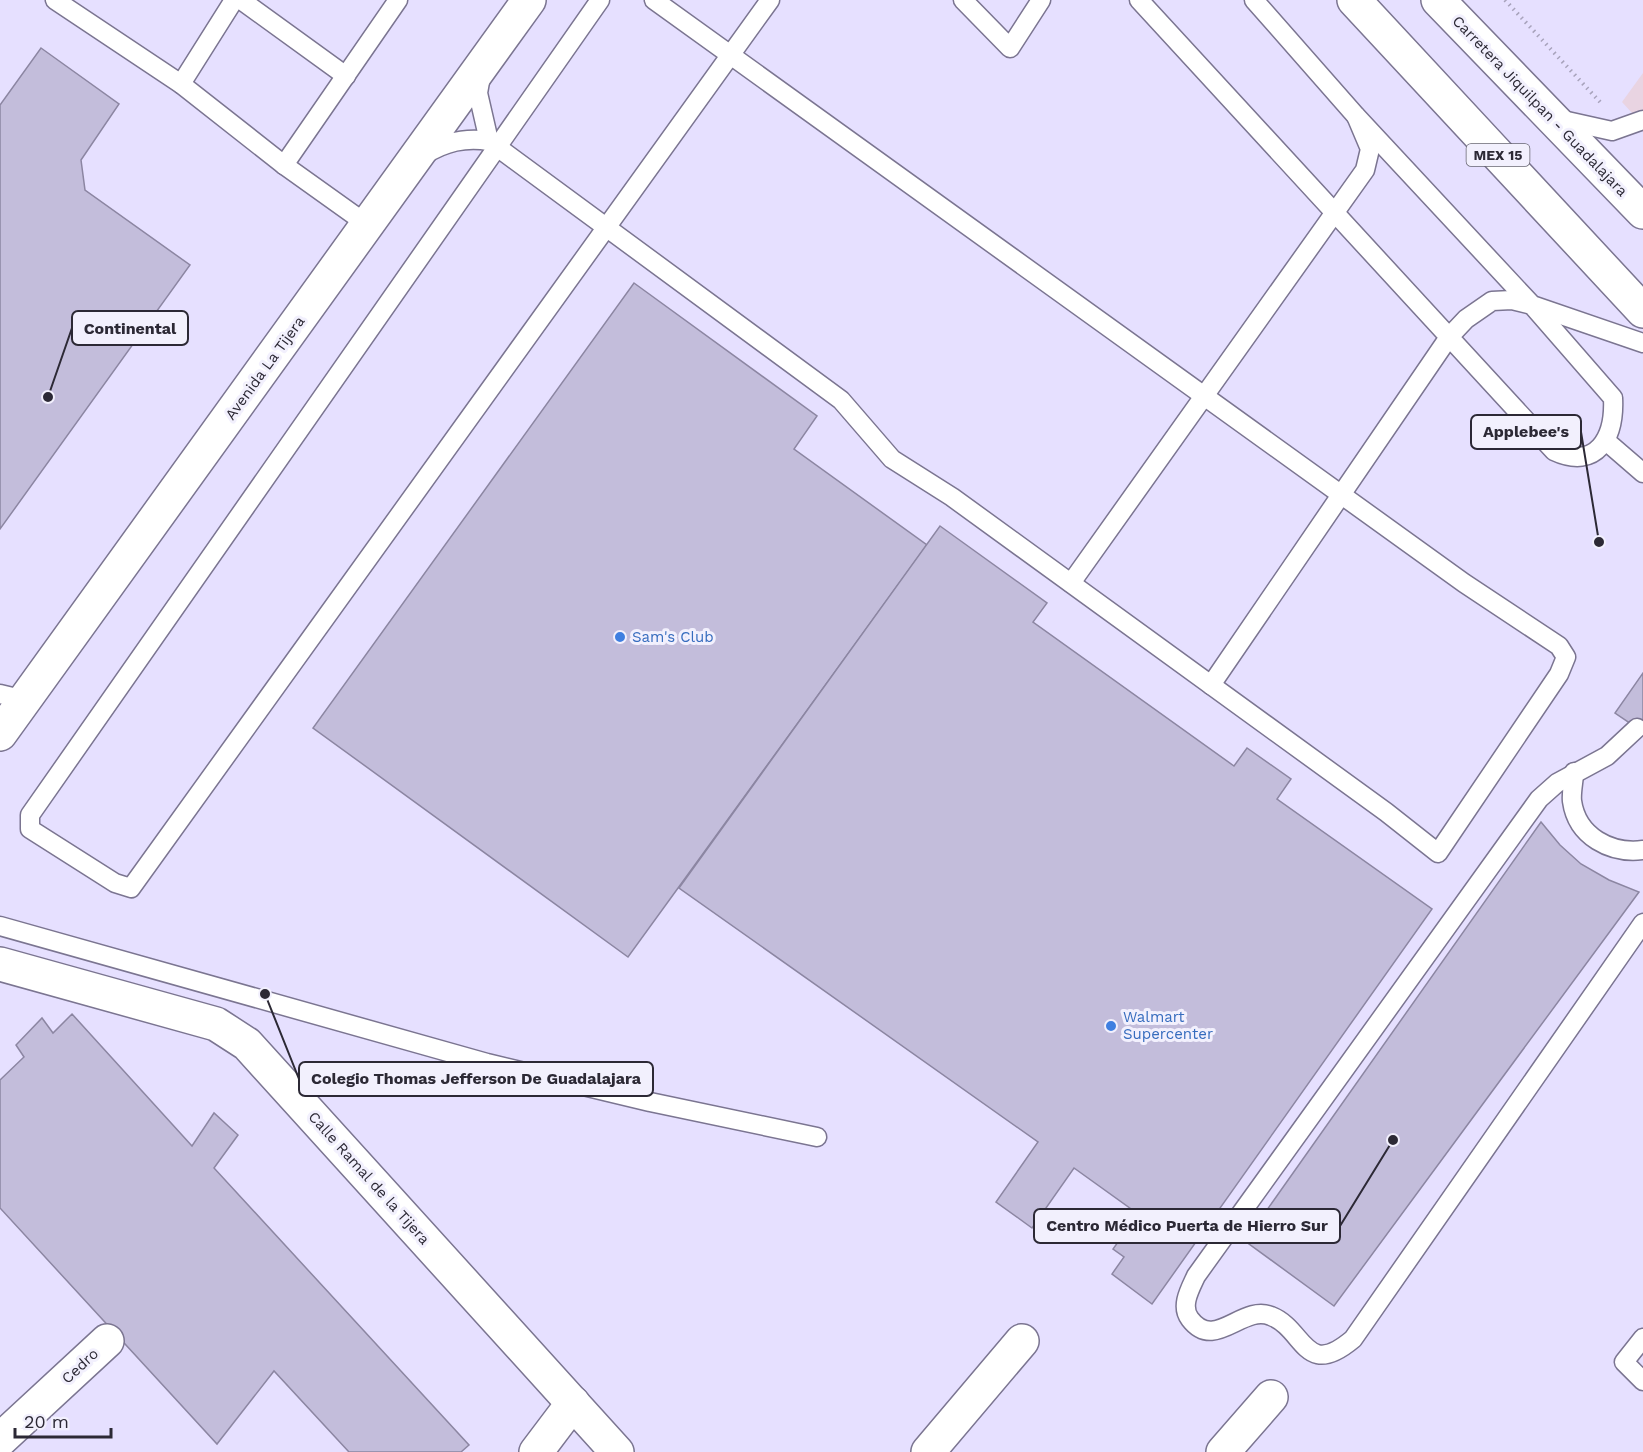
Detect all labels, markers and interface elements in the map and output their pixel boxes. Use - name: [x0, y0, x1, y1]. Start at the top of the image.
- street label: Carretera Jiquilpan - Guadalajara: [1449, 12, 1632, 200]
- road number: MEX 15: [1466, 144, 1530, 166]
- callout: Continental: [72, 311, 188, 345]
- street label: Avenida La Tijera: [221, 312, 309, 423]
- text: Continental: [84, 319, 177, 338]
- callout: Applebee's: [1471, 415, 1581, 449]
- text: Applebee's: [1483, 422, 1569, 441]
- place label: Sam's Club: [632, 628, 714, 646]
- marker: Sam's Club: [613, 630, 627, 644]
- place label: Walmart Supercenter: [1123, 1008, 1213, 1043]
- marker: Walmart Supercenter: [1104, 1019, 1118, 1033]
- callout: Colegio Thomas Jefferson De Guadalajara: [299, 1062, 653, 1096]
- text: Colegio Thomas Jefferson De Guadalajara: [311, 1069, 642, 1088]
- street label: Calle Ramal de la Tijera: [305, 1108, 434, 1249]
- callout: Centro Médico Puerta de Hierro Sur: [1034, 1209, 1340, 1243]
- text: Centro Médico Puerta de Hierro Sur: [1046, 1216, 1328, 1235]
- street label: Cedro: [58, 1345, 102, 1387]
- scale bar: [15, 1401, 111, 1439]
- text: 20 m: [24, 1411, 69, 1432]

